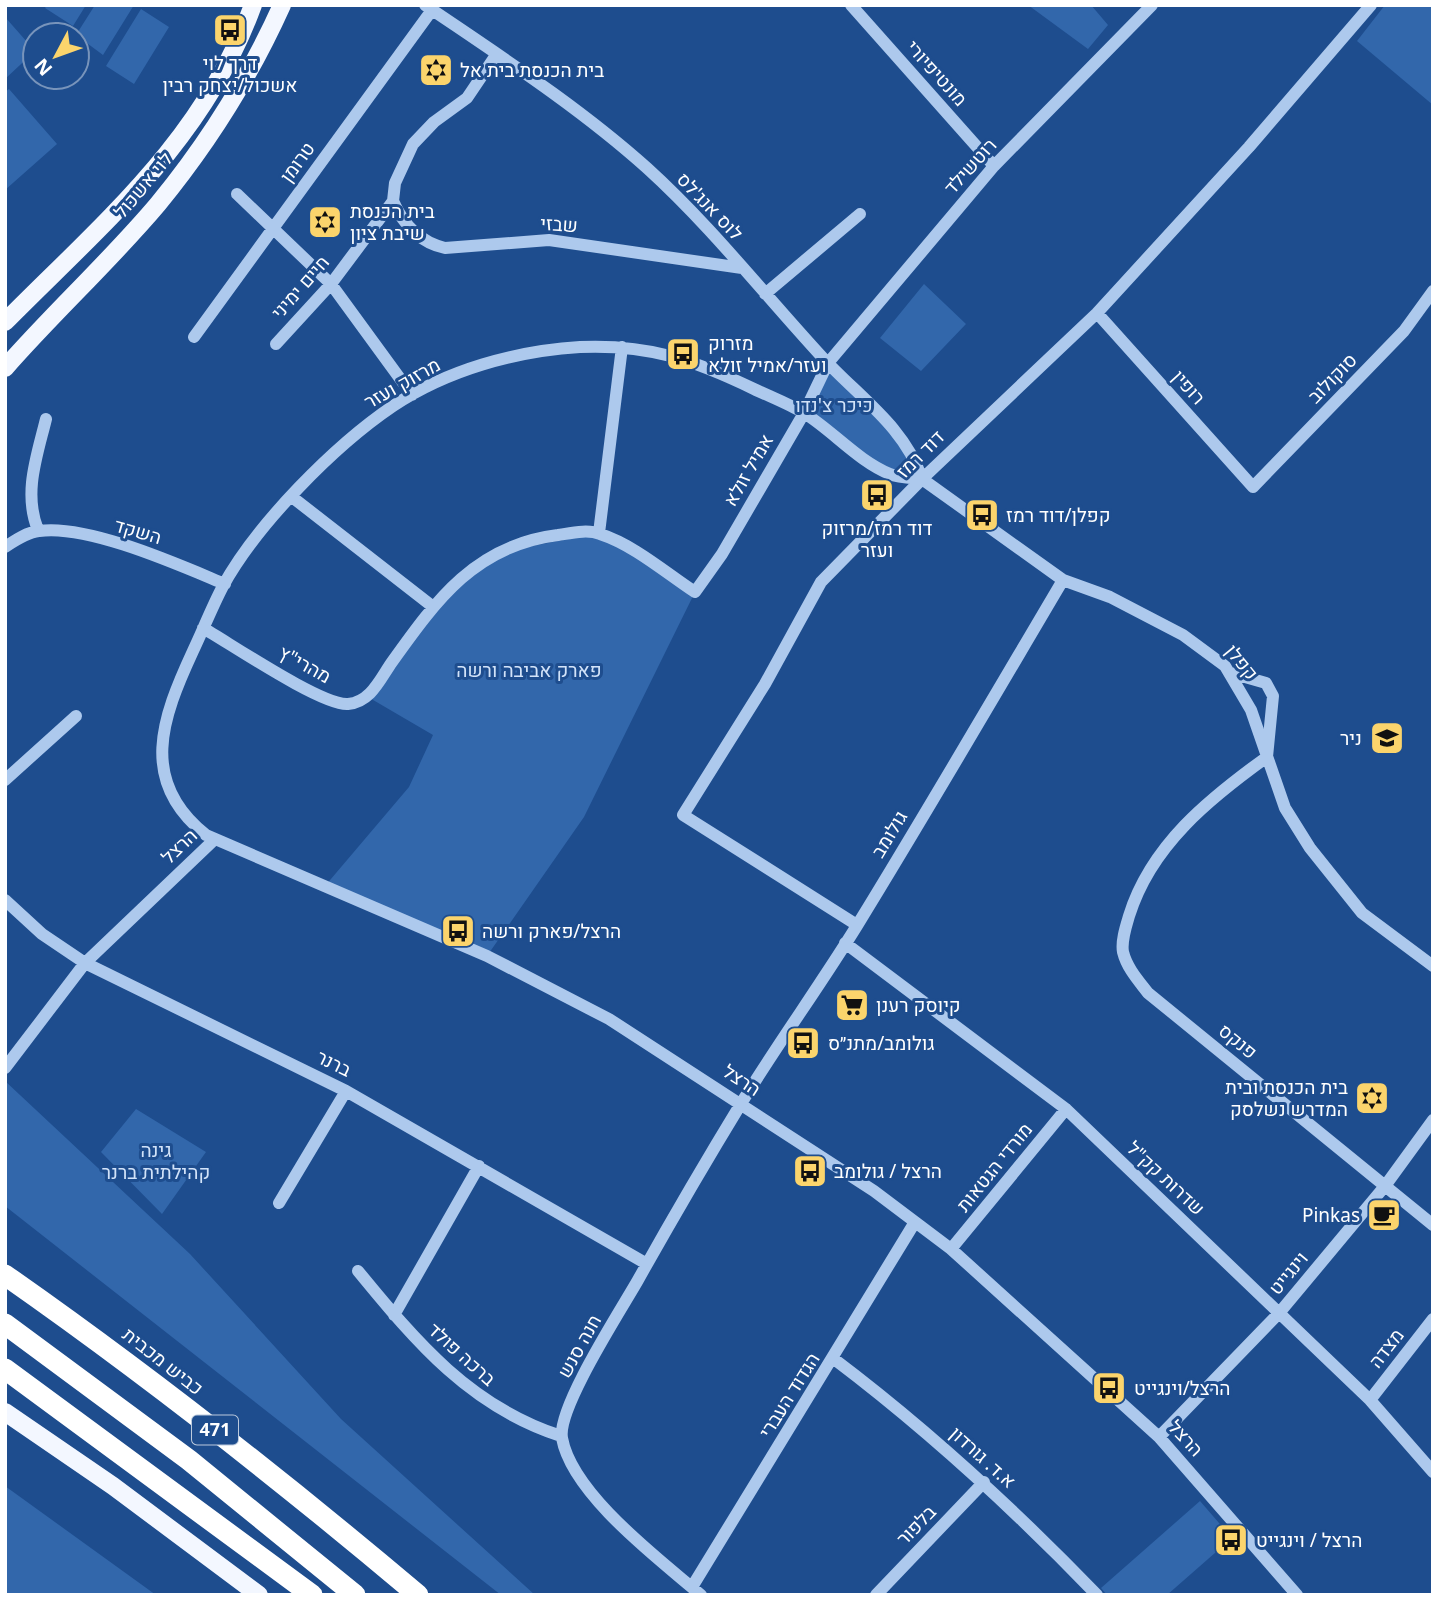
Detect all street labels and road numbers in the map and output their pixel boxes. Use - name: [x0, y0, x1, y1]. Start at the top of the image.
- street label: מונטיפיורי: [900, 34, 974, 112]
- street label: רוטשילד: [938, 132, 1002, 200]
- street label: טרומן: [274, 136, 320, 188]
- street label: לוי אשכול: [108, 146, 178, 224]
- street label: לוס אנג'לס: [671, 166, 749, 246]
- street label: שבזי: [539, 210, 579, 238]
- street label: חיים ימיני: [265, 250, 335, 324]
- street label: סוקולוב: [1302, 347, 1362, 409]
- street label: מרזוק ועזר: [359, 351, 445, 415]
- street label: רופין: [1167, 364, 1211, 410]
- street label: דוד רמז: [890, 424, 950, 484]
- street label: אמיל זולא: [717, 429, 779, 511]
- street label: השקד: [111, 512, 165, 550]
- street label: מהרי"ץ: [274, 639, 336, 689]
- street label: קפלן: [1220, 639, 1264, 685]
- street label: גולומב: [865, 806, 913, 862]
- street label: הרצל: [155, 823, 203, 869]
- street label: פנקס: [1213, 1017, 1263, 1065]
- street label: ברנר: [312, 1044, 356, 1082]
- street label: הרצל: [718, 1058, 766, 1102]
- street label: מורדי הגטאות: [950, 1117, 1038, 1217]
- street label: שדרות קק"ל: [1121, 1135, 1211, 1221]
- street label: וינגייט: [1262, 1246, 1314, 1300]
- street label: חנה סנש: [551, 1310, 607, 1382]
- street label: ברכה פולד: [423, 1317, 501, 1391]
- street label: כביש מכבית: [117, 1321, 209, 1401]
- street label: מצדה: [1362, 1323, 1410, 1373]
- street label: הגדוד העברי: [753, 1347, 825, 1443]
- street label: הרצל: [1163, 1414, 1209, 1462]
- road number: 471: [192, 1415, 238, 1444]
- street label: א.ד. גורדון: [944, 1420, 1022, 1494]
- street label: בלפור: [890, 1499, 942, 1551]

